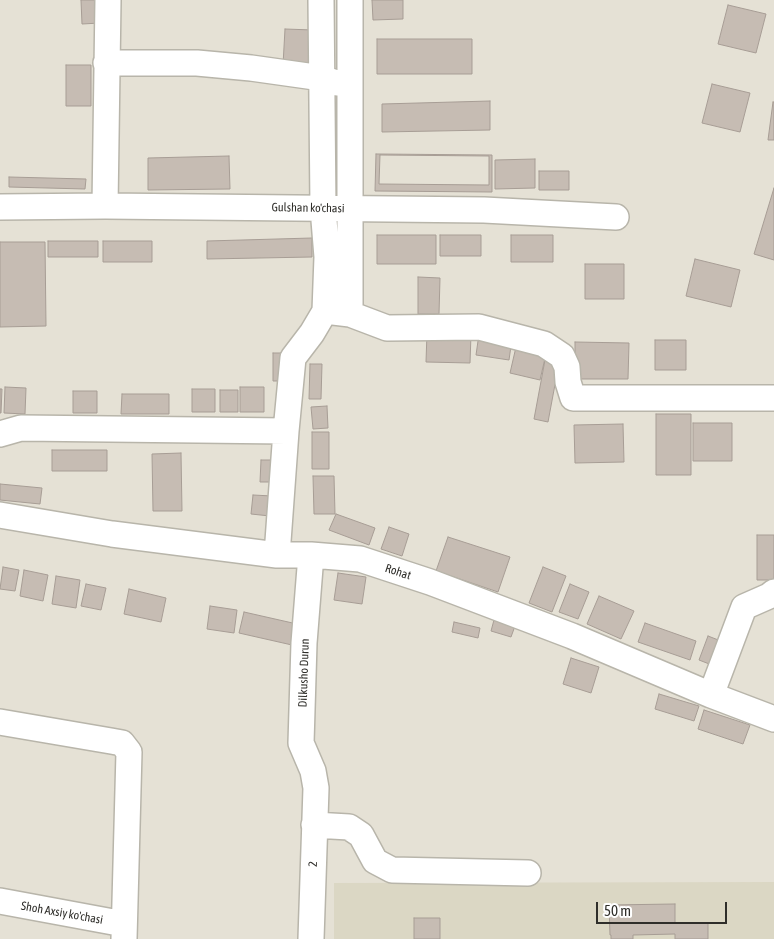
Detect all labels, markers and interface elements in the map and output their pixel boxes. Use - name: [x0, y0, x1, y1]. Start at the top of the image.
- street label: Gulshan ko'chasi: [271, 200, 345, 216]
- street label: Rohat: [383, 561, 413, 583]
- street label: Dilkusho Durun: [296, 638, 312, 708]
- street label: 2: [306, 861, 320, 867]
- scale bar: [599, 892, 730, 924]
- street label: Shoh Axsiy ko'chasi: [20, 899, 104, 927]
- text: 50 m: [604, 902, 631, 919]

